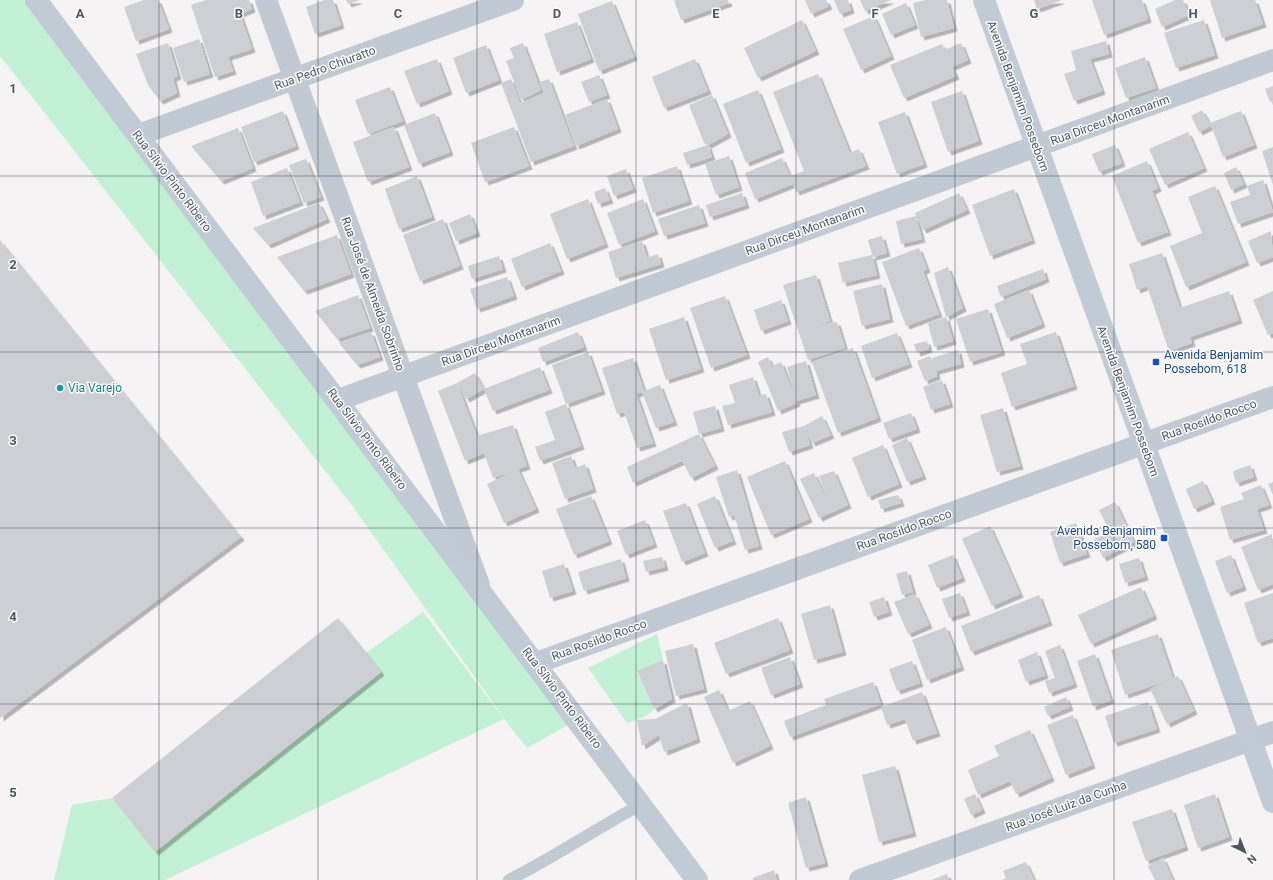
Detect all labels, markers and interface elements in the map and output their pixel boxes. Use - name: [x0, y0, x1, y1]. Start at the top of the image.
- text: A: [76, 6, 85, 21]
- text: B: [235, 6, 243, 21]
- text: C: [394, 6, 403, 21]
- text: D: [553, 6, 561, 21]
- text: E: [712, 6, 720, 21]
- text: F: [871, 6, 879, 21]
- text: G: [1030, 6, 1039, 21]
- text: H: [1188, 6, 1198, 21]
- street label: Avenida Benjamim Possebom: [984, 19, 1052, 173]
- street label: Rua Pedro Chiuratto: [272, 43, 378, 93]
- text: 1: [9, 81, 17, 96]
- street label: Rua Dirceu Montanarim: [1049, 92, 1171, 148]
- street label: Rua Sílvio Pinto Ribeiro: [129, 128, 215, 234]
- street label: Rua Dirceu Montanarim: [744, 202, 866, 258]
- street label: Rua José de Almeida Sobrinho: [339, 215, 408, 373]
- text: 2: [9, 257, 17, 272]
- street label: Rua Dirceu Montanarim: [440, 313, 562, 369]
- street label: Avenida Benjamim Possebom: [1094, 324, 1162, 478]
- place label: Avenida Benjamim Possebom, 618: [1164, 348, 1263, 376]
- marker: Avenida Benjamim Possebom, 618: [1151, 357, 1161, 367]
- place label: Via Varejo: [68, 381, 122, 395]
- marker: Via Varejo: [55, 383, 65, 393]
- street label: Rua Sílvio Pinto Ribeiro: [324, 386, 410, 492]
- street label: Rua Rosildo Rocco: [1160, 396, 1259, 444]
- text: 3: [9, 433, 17, 448]
- street label: Rua Rosildo Rocco: [855, 506, 954, 554]
- place label: Avenida Benjamim Possebom, 580: [1057, 524, 1156, 552]
- marker: Avenida Benjamim Possebom, 580: [1159, 533, 1169, 543]
- text: 4: [9, 609, 17, 624]
- street label: Rua Rosildo Rocco: [550, 616, 649, 664]
- street label: Rua Sílvio Pinto Ribeiro: [519, 645, 605, 751]
- street label: Rua José Luiz da Cunha: [1004, 778, 1128, 834]
- text: 5: [9, 785, 17, 800]
- north arrow: [1225, 832, 1265, 872]
- text: N: [1244, 852, 1259, 867]

